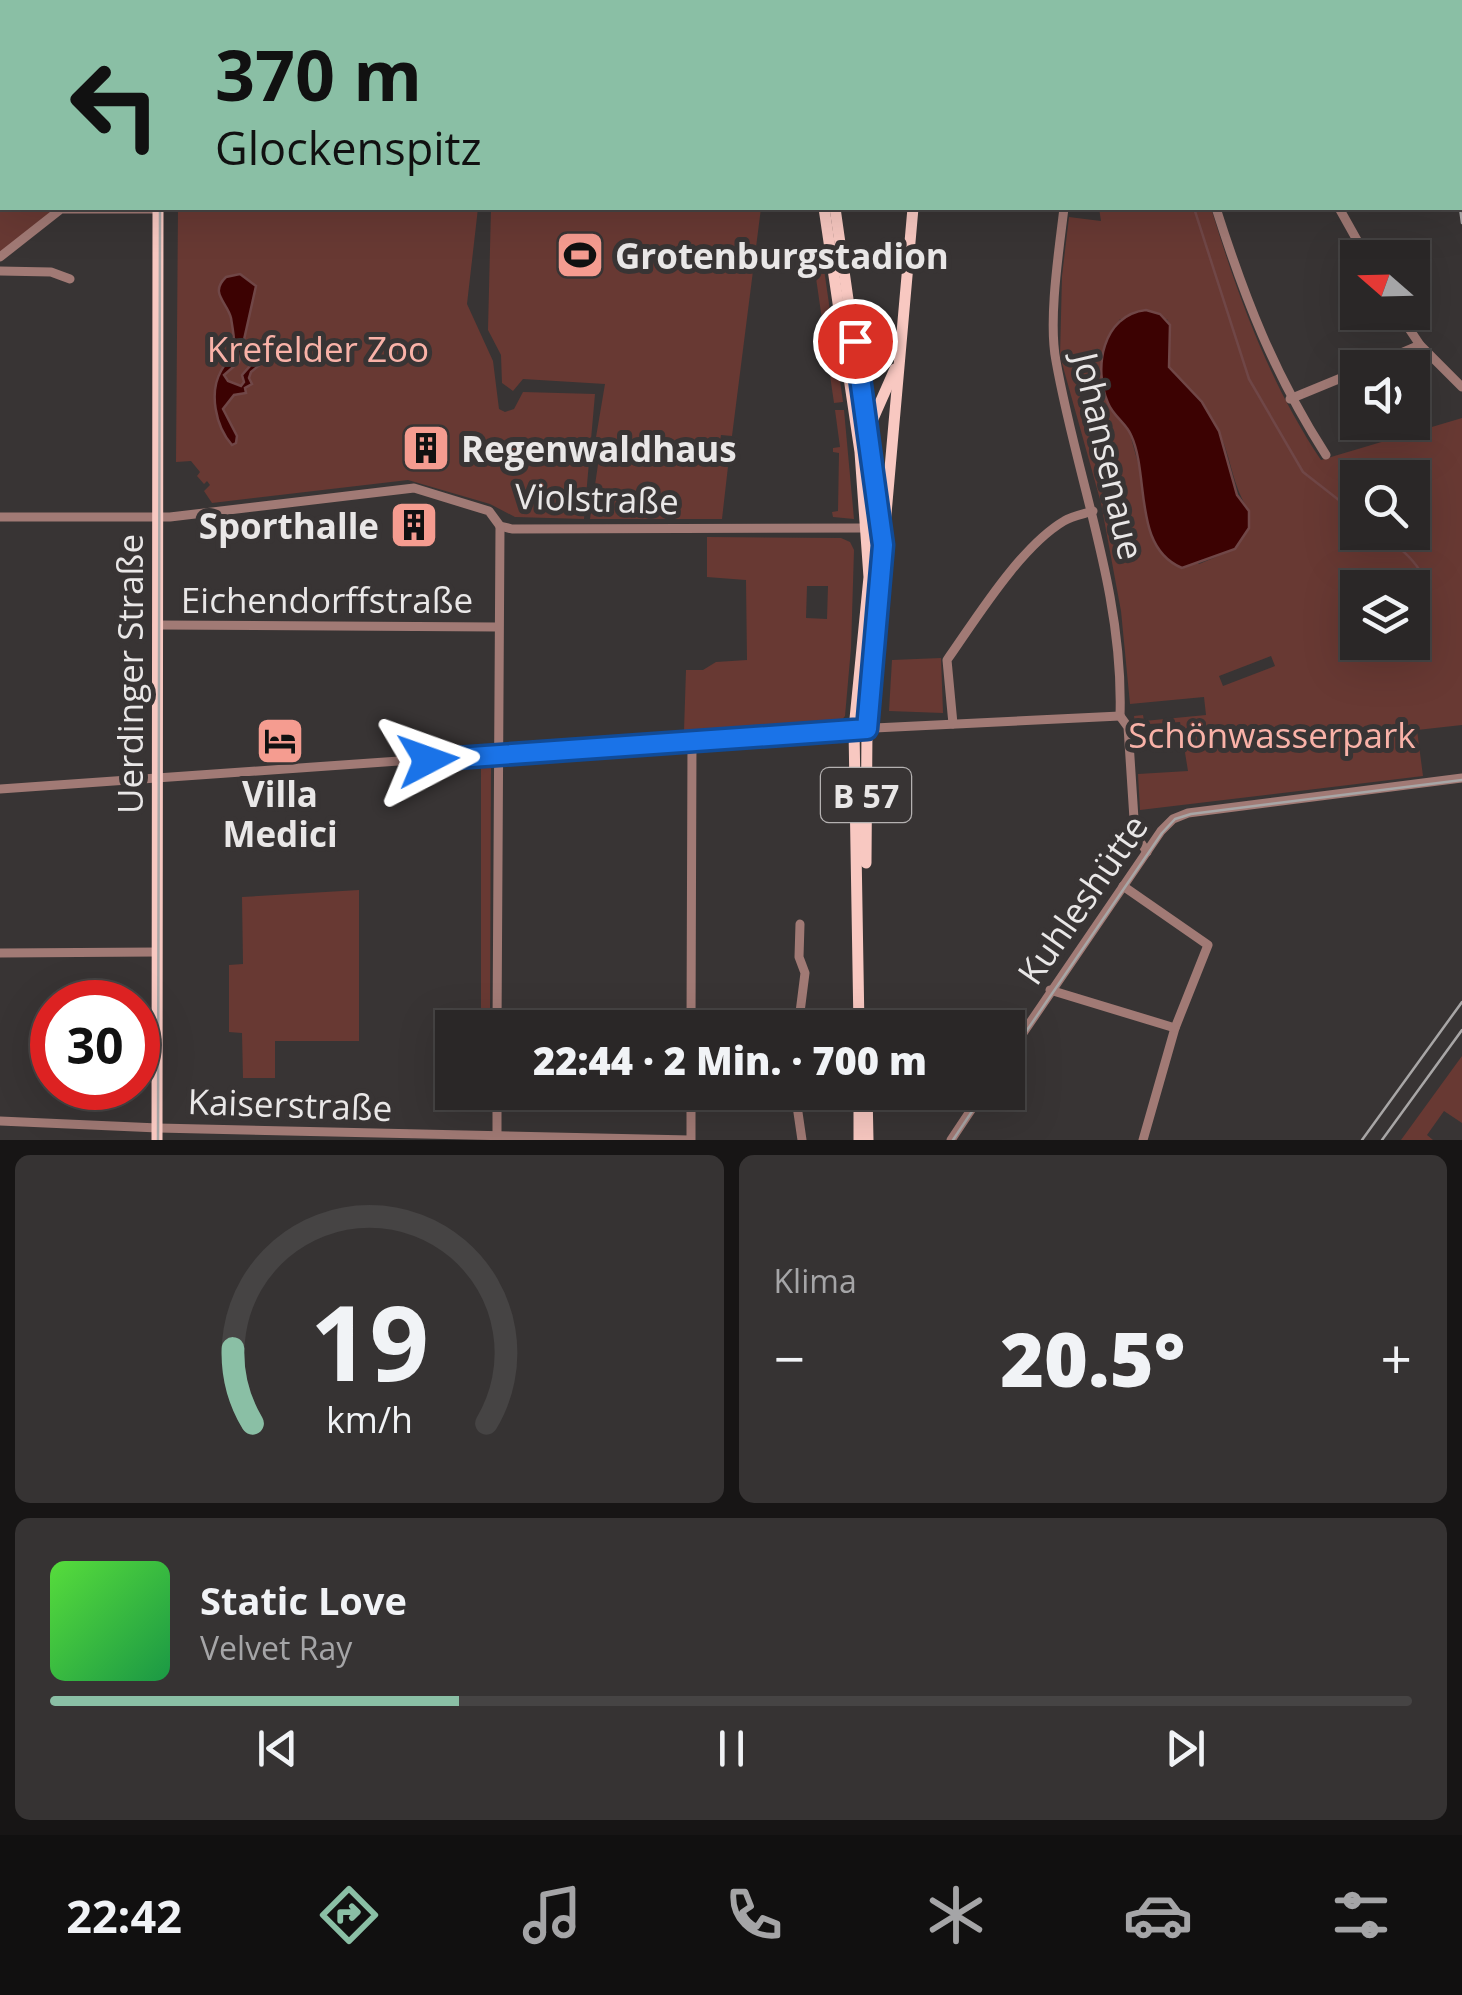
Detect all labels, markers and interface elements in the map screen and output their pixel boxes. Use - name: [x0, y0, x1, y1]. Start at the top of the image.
- text: 370 m: [215, 26, 422, 122]
- icon: left: [50, 40, 180, 170]
- text: Glockenspitz: [215, 117, 482, 178]
- sports icon: Grotenburgstadion: [554, 229, 606, 281]
- place label: Grotenburgstadion: [615, 232, 949, 279]
- north arrow: [1340, 240, 1430, 330]
- map controls: [1340, 240, 1430, 660]
- pin: [813, 299, 898, 384]
- icon: arrive: [828, 314, 883, 369]
- park label: Krefelder Zoo: [207, 325, 429, 372]
- street label: Johansenaue: [1062, 345, 1156, 564]
- button: sound: [1340, 350, 1430, 440]
- building icon: Regenwaldhaus: [400, 422, 452, 474]
- place label: Regenwaldhaus: [461, 425, 737, 472]
- button: search: [1340, 460, 1430, 550]
- street label: Violstraße: [514, 472, 680, 524]
- building icon: Sporthalle: [388, 499, 440, 551]
- place label: Sporthalle: [199, 502, 379, 549]
- street label: Uerdinger Straße: [106, 534, 153, 814]
- button: layers: [1340, 570, 1430, 660]
- street label: Eichendorffstraße: [181, 576, 473, 623]
- position arrow: [376, 708, 480, 812]
- park label: Schönwasserpark: [1128, 711, 1416, 758]
- hotel icon: Villa Medici: [254, 715, 306, 767]
- road number: B 57: [821, 768, 911, 822]
- place label: Villa Medici: [222, 770, 338, 857]
- street label: Kuhleshütte: [1006, 805, 1158, 993]
- speed limit sign: 30: [30, 980, 160, 1110]
- text: 22:44 · 2 Min. · 700 m: [533, 1034, 927, 1086]
- street label: Kaiserstraße: [187, 1077, 393, 1131]
- text: Klima: [774, 1259, 857, 1302]
- text: 19: [310, 1270, 429, 1411]
- text: 20.5°: [1000, 1307, 1185, 1409]
- text: −: [774, 1320, 805, 1395]
- text: +: [1381, 1320, 1412, 1395]
- text: km/h: [326, 1395, 413, 1443]
- text: Static Love: [200, 1574, 407, 1626]
- text: Velvet Ray: [200, 1626, 352, 1669]
- icon: previous: [250, 1721, 305, 1776]
- icon: pause: [704, 1721, 759, 1776]
- icon: next: [1158, 1721, 1213, 1776]
- icon: directions: [314, 1880, 384, 1950]
- icon: music: [517, 1880, 587, 1950]
- icon: phone: [719, 1880, 789, 1950]
- icon: climate: [921, 1880, 991, 1950]
- icon: car: [1123, 1880, 1193, 1950]
- icon: filters: [1326, 1880, 1396, 1950]
- text: 22:42: [66, 1885, 182, 1946]

